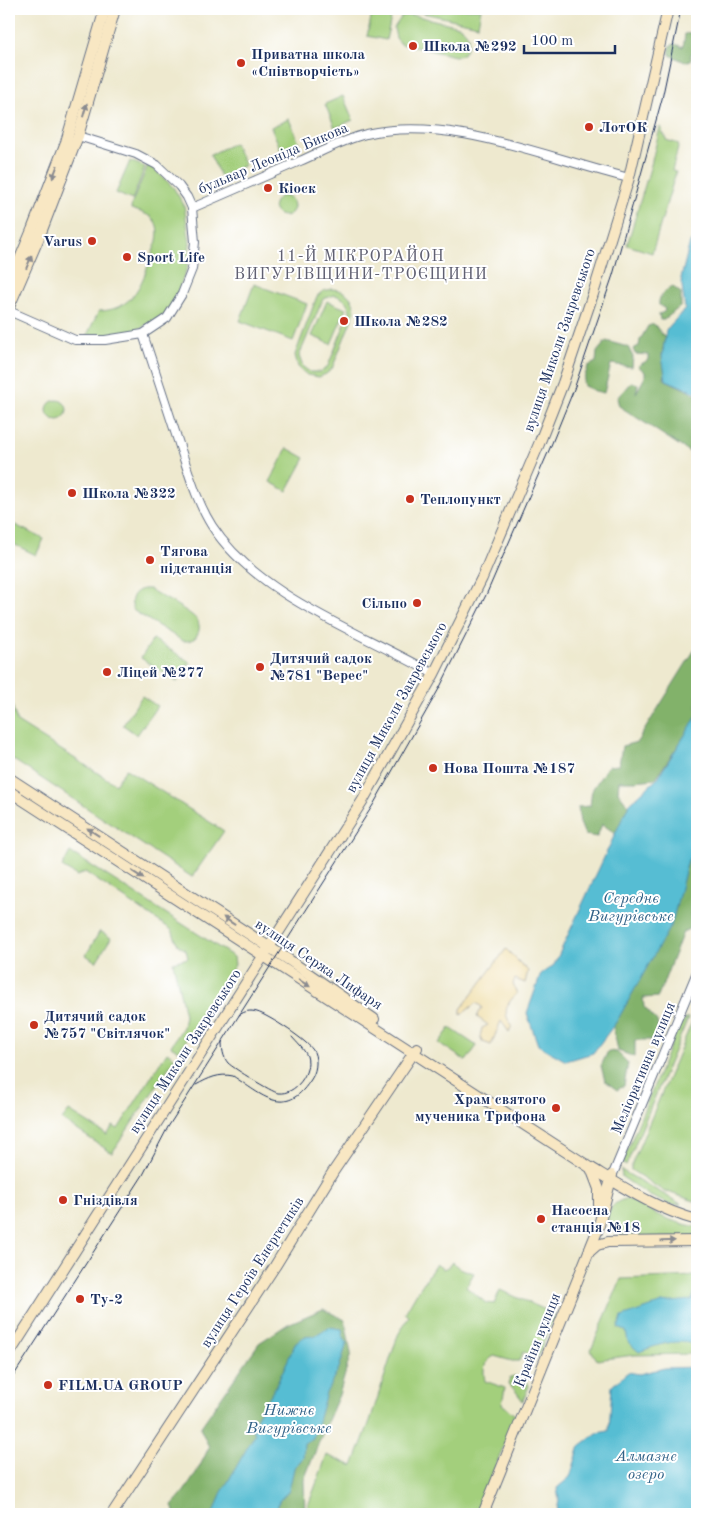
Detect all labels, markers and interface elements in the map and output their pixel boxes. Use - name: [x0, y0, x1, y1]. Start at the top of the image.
- scale bar: [524, 22, 615, 54]
- text: 100 m: [531, 34, 573, 49]
- marker: Школа №292: [407, 40, 419, 52]
- place label: Школа №292: [423, 40, 517, 55]
- place label: Приватна школа «Співтворчість»: [251, 48, 365, 80]
- marker: Приватна школа «Співтворчість»: [235, 57, 247, 69]
- one-way arrow: [82, 103, 90, 118]
- street label: бульвар Леоніда Бикова: [196, 121, 351, 198]
- marker: ЛотОК: [583, 121, 595, 133]
- place label: ЛотОК: [599, 121, 647, 136]
- one-way arrow: [51, 165, 58, 180]
- marker: Кіоск: [262, 182, 274, 194]
- place label: Кіоск: [278, 182, 316, 197]
- place label: Varus: [43, 235, 82, 250]
- marker: Varus: [86, 235, 98, 247]
- district label: 11-Й МІКРОРАЙОН ВИГУРІВЩИНИ-ТРОЄЩИНИ: [234, 245, 488, 283]
- street label: вулиця Миколи Закревського: [522, 247, 599, 434]
- marker: Sport Life: [121, 251, 133, 263]
- place label: Sport Life: [137, 251, 205, 266]
- one-way arrow: [25, 255, 33, 270]
- marker: Школа №282: [338, 315, 350, 327]
- place label: Школа №282: [354, 315, 448, 330]
- marker: Школа №322: [66, 487, 78, 499]
- place label: Школа №322: [82, 487, 176, 502]
- marker: Теплопункт: [404, 493, 416, 505]
- place label: Теплопункт: [420, 493, 501, 508]
- place label: Тягова пiдстанцiя: [160, 545, 232, 577]
- marker: Тягова пiдстанцiя: [144, 554, 156, 566]
- place label: Сільпо: [361, 597, 407, 612]
- marker: Сільпо: [411, 597, 423, 609]
- street label: вулиця Миколи Закревського: [344, 620, 451, 796]
- place label: Дитячий садок №781 "Верес": [270, 652, 372, 684]
- marker: Дитячий садок №781 "Верес": [254, 661, 266, 673]
- marker: Ліцей №277: [101, 666, 113, 678]
- place label: Ліцей №277: [117, 666, 204, 681]
- marker: Нова Пошта №187: [427, 762, 439, 774]
- place label: Нова Пошта №187: [443, 762, 575, 777]
- one-way arrow: [86, 827, 99, 837]
- one-way arrow: [131, 870, 144, 880]
- water label: Середнє Вигурівське: [587, 891, 674, 925]
- one-way arrow: [222, 916, 235, 926]
- street label: вулиця Сержа Лифаря: [252, 917, 385, 1013]
- street label: вулиця Миколи Закревського: [127, 967, 245, 1137]
- one-way arrow: [298, 978, 311, 987]
- street label: Меліоративна вулиця: [610, 1000, 679, 1137]
- place label: Дитячий садок №757 "Світлячок": [44, 1010, 170, 1042]
- marker: Дитячий садок №757 "Світлячок": [28, 1019, 40, 1031]
- place label: Храм святого мученика Трифона: [415, 1093, 546, 1125]
- marker: Храм святого мученика Трифона: [550, 1102, 562, 1114]
- marker: Гніздівля: [57, 1194, 69, 1206]
- place label: Гніздівля: [73, 1194, 138, 1209]
- street label: вулиця Героїв Енергетиків: [199, 1195, 308, 1351]
- place label: Насосна станція №18: [551, 1204, 641, 1236]
- marker: Насосна станція №18: [535, 1213, 547, 1225]
- one-way arrow: [660, 1237, 676, 1245]
- street label: Крайня вулиця: [513, 1291, 564, 1390]
- marker: Ту-2: [74, 1293, 86, 1305]
- place label: Ту-2: [90, 1293, 123, 1308]
- marker: FILM.UA GROUP: [42, 1379, 54, 1391]
- place label: FILM.UA GROUP: [58, 1379, 183, 1394]
- water label: Нижнє Вигурівське: [245, 1403, 332, 1437]
- water label: Алмазне озеро: [614, 1449, 677, 1483]

